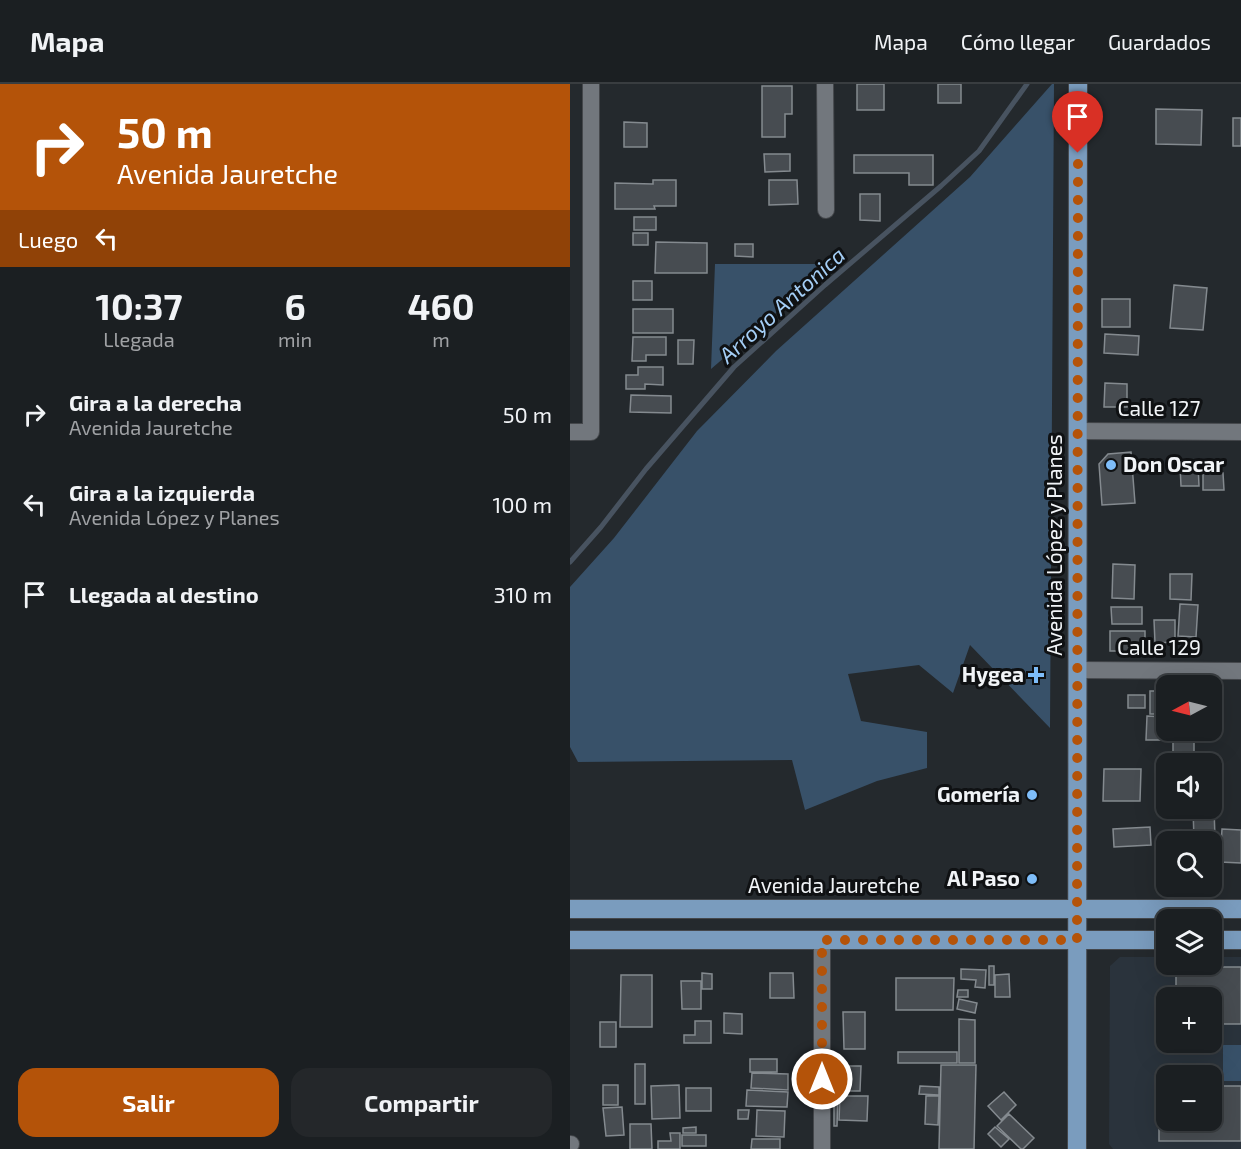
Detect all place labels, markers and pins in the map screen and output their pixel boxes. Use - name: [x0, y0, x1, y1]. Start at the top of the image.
- pin: [1052, 91, 1103, 153]
- place label: Don Oscar: [1123, 451, 1224, 476]
- marker: Don Oscar: [1104, 458, 1118, 472]
- place label: Hygea: [962, 661, 1024, 687]
- marker: Hygea: [1029, 668, 1043, 682]
- place label: Gomería: [937, 781, 1020, 806]
- marker: Gomería: [1025, 788, 1039, 802]
- place label: Al Paso: [947, 865, 1020, 890]
- marker: Al Paso: [1025, 872, 1039, 886]

